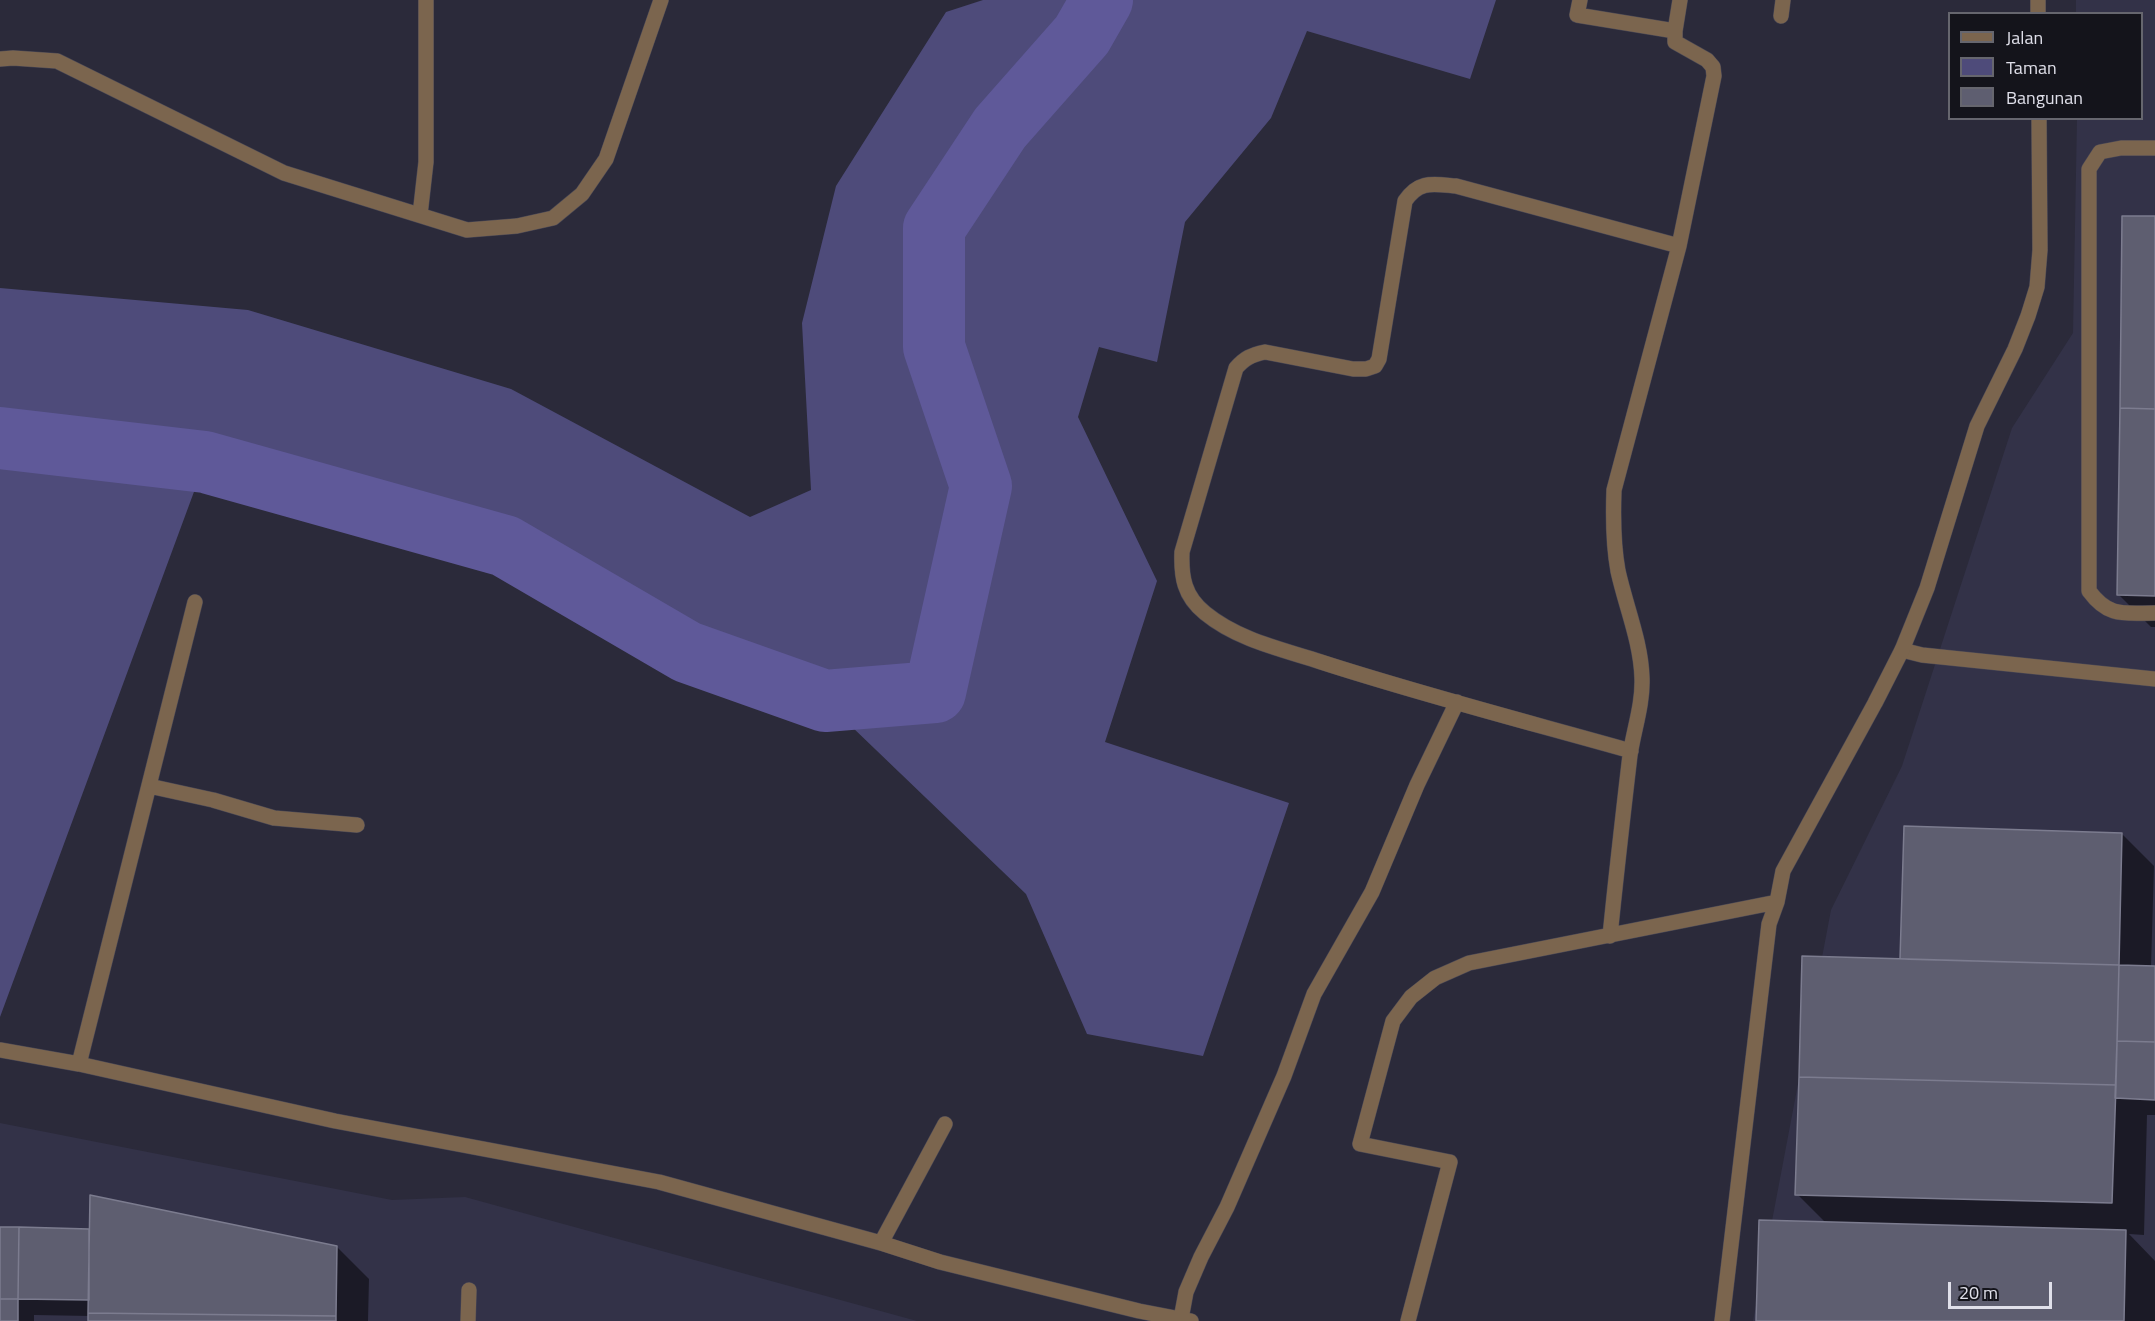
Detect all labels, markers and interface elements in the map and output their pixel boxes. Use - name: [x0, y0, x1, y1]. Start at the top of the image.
- legend: [1948, 12, 2143, 120]
- text: Jalan: [2006, 24, 2043, 51]
- text: Taman: [2006, 54, 2057, 81]
- text: Bangunan: [2006, 84, 2083, 111]
- scale bar: [1951, 1270, 2054, 1308]
- text: 20 m: [1959, 1279, 1998, 1306]

